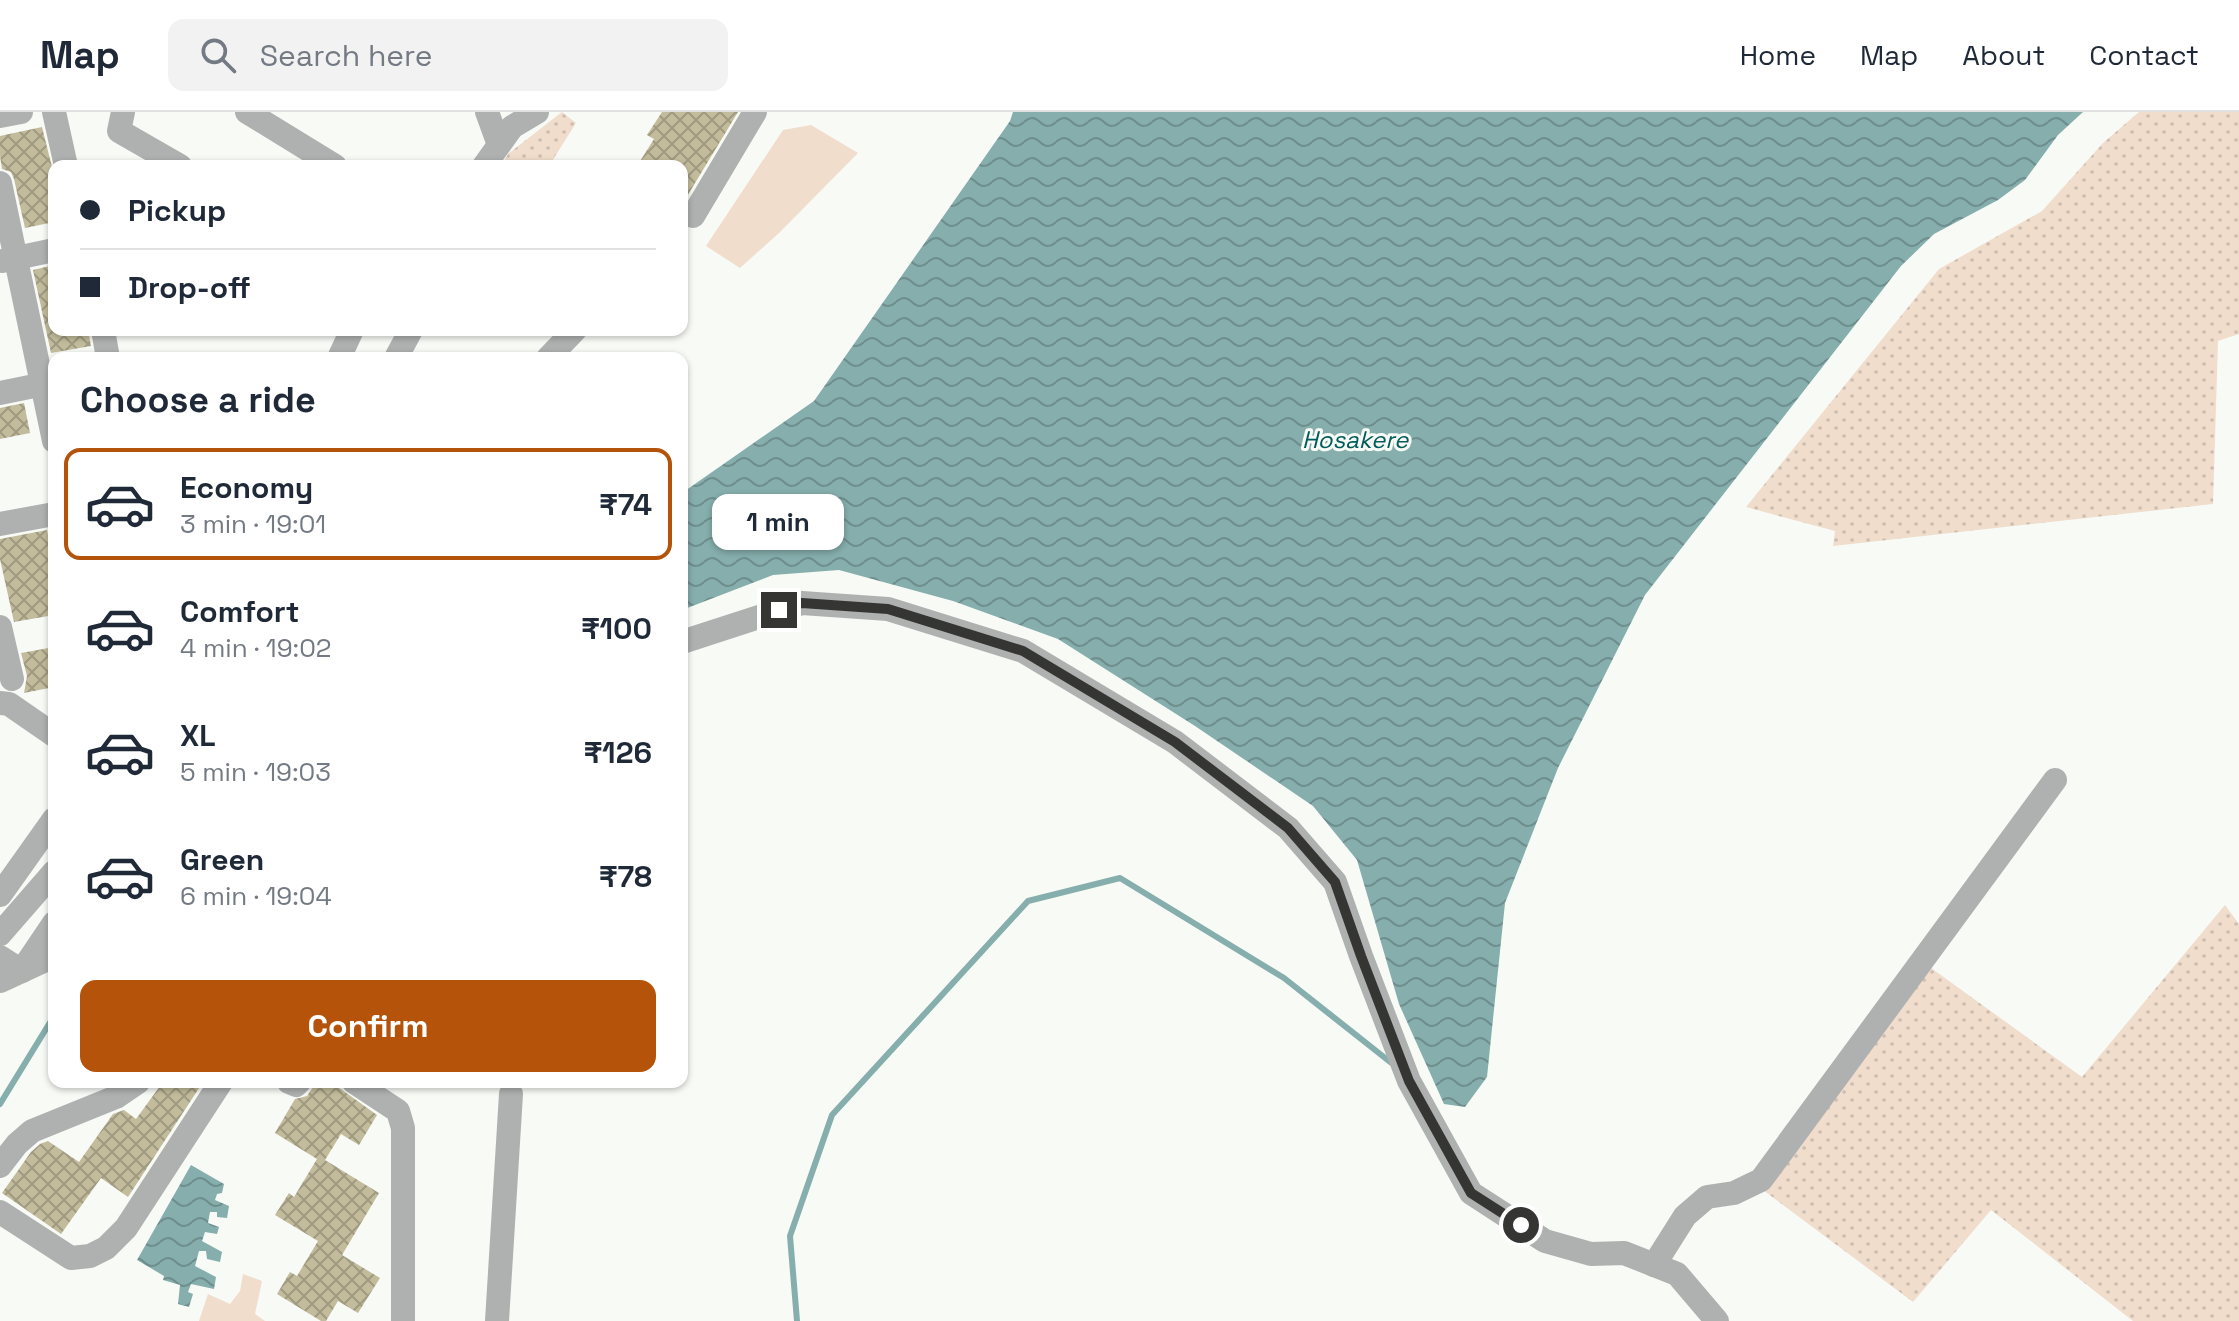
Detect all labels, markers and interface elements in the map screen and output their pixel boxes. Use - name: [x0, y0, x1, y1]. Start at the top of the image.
- search box: [168, 19, 728, 91]
- text: Map: [40, 31, 120, 79]
- icon: search: [196, 33, 240, 77]
- text: Search here: [260, 36, 433, 75]
- text: Home: [1740, 37, 1816, 73]
- text: Map: [1860, 37, 1918, 73]
- text: About: [1962, 37, 2045, 73]
- text: Contact: [2089, 37, 2199, 73]
- text: Pickup: [128, 191, 226, 230]
- text: Drop-off: [128, 268, 251, 307]
- text: Choose a ride: [80, 377, 316, 423]
- water label: Hosakere: [1302, 424, 1409, 455]
- icon: car: [84, 468, 156, 540]
- text: Economy: [180, 468, 313, 507]
- text: ₹74: [599, 485, 652, 524]
- callout: 1 min: [713, 494, 845, 550]
- text: 1 min: [746, 505, 810, 539]
- text: 3 min · 19:01: [180, 507, 326, 541]
- icon: car: [84, 592, 156, 664]
- text: Comfort: [180, 592, 299, 631]
- route end: [761, 592, 797, 628]
- text: ₹100: [581, 609, 652, 648]
- text: 4 min · 19:02: [180, 631, 332, 665]
- icon: car: [84, 716, 156, 788]
- text: XL: [180, 716, 216, 755]
- text: ₹126: [583, 733, 652, 772]
- text: 5 min · 19:03: [180, 755, 331, 789]
- icon: car: [84, 840, 156, 912]
- text: Green: [180, 840, 264, 879]
- text: ₹78: [599, 857, 652, 896]
- text: 6 min · 19:04: [180, 879, 332, 913]
- button: Confirm: [80, 980, 656, 1072]
- route start: [1503, 1207, 1539, 1243]

